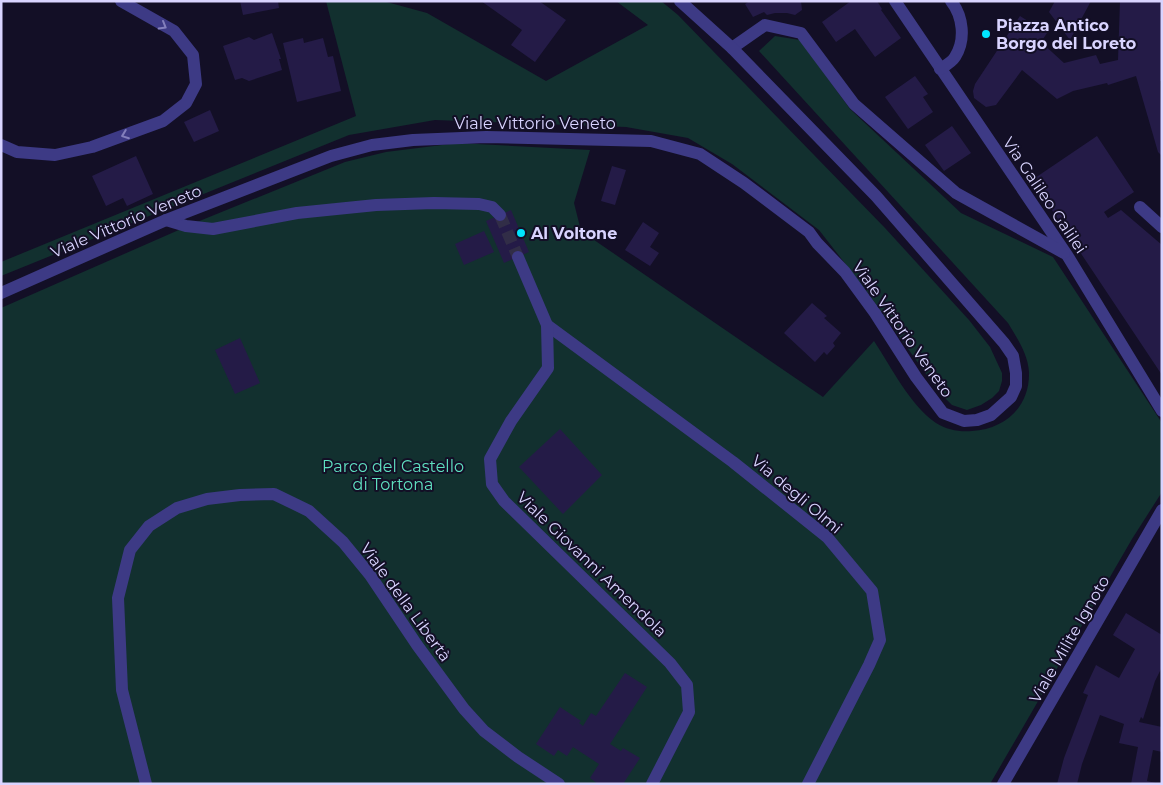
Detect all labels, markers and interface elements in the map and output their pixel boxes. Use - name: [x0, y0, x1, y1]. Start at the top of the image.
- place label: Piazza Antico Borgo del Loreto: [996, 16, 1136, 53]
- one-way arrow: [158, 19, 167, 29]
- marker: Piazza Antico Borgo del Loreto: [980, 28, 992, 40]
- street label: Viale Vittorio Veneto: [454, 114, 616, 133]
- one-way arrow: [121, 129, 129, 139]
- street label: Via Galileo Galilei: [999, 134, 1091, 257]
- street label: Viale Vittorio Veneto: [48, 181, 204, 262]
- place label: Al Voltone: [530, 224, 617, 243]
- marker: Al Voltone: [515, 227, 527, 239]
- street label: Viale Vittorio Veneto: [848, 258, 957, 401]
- street label: Via degli Olmi: [748, 451, 846, 538]
- park label: Parco del Castello di Tortona: [322, 457, 464, 494]
- street label: Viale Giovanni Amendola: [513, 488, 670, 641]
- street label: Viale della Libertà: [356, 539, 455, 665]
- street label: Viale Milite Ignoto: [1025, 572, 1114, 706]

